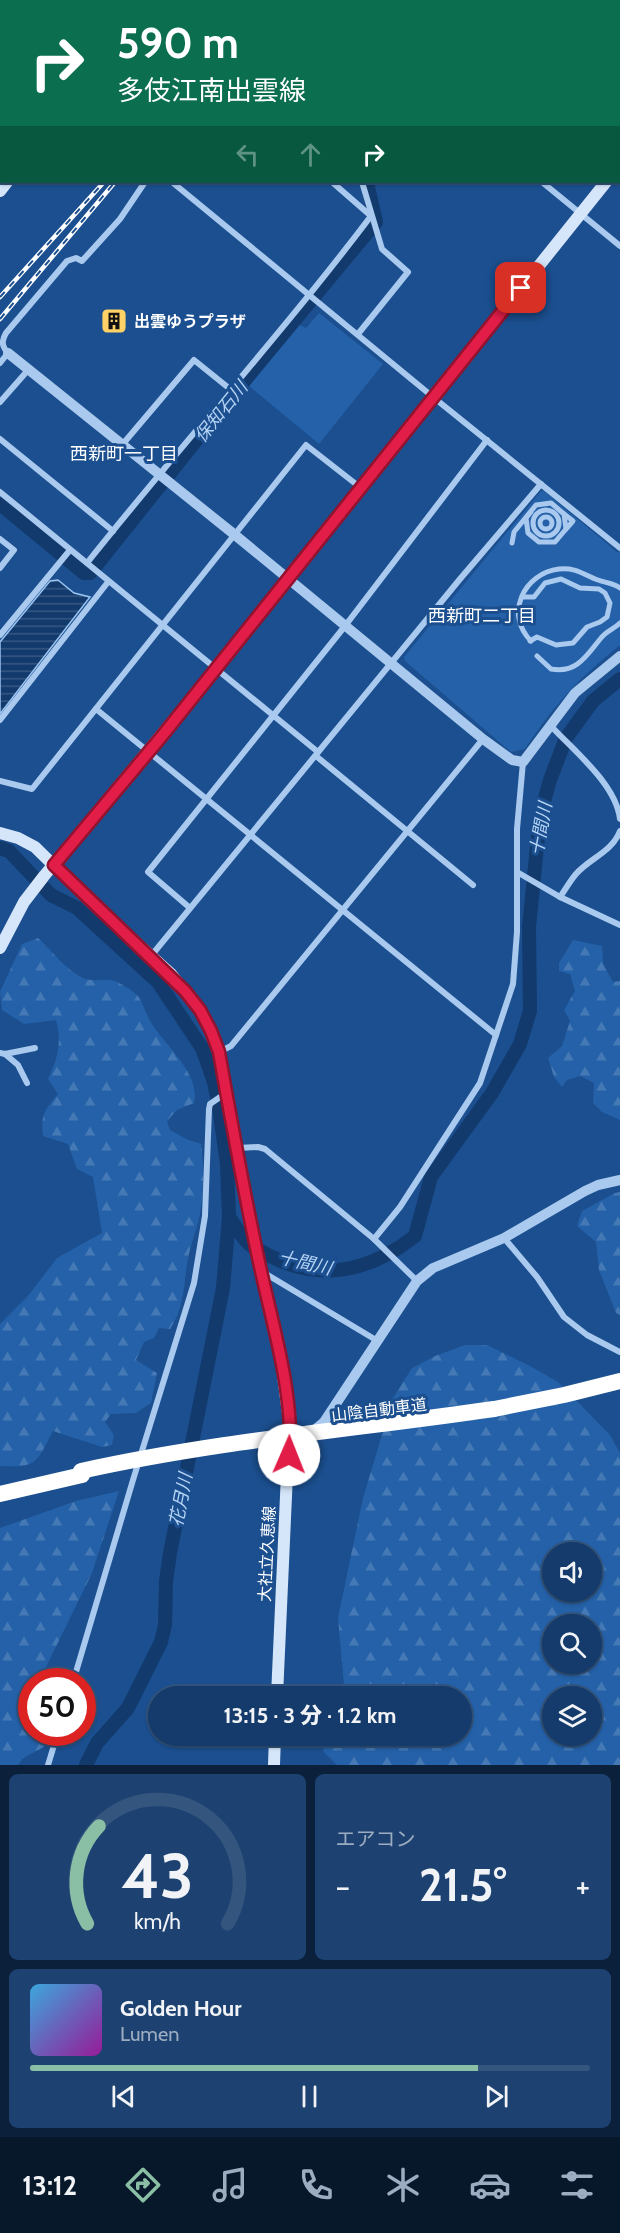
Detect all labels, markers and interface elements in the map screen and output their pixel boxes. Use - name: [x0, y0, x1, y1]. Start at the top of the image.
- text: 590 m: [117, 17, 239, 69]
- icon: right: [18, 24, 96, 102]
- text: 多伎江南出雲線: [117, 74, 306, 107]
- icon: left: [231, 138, 264, 171]
- icon: ahead: [294, 138, 327, 171]
- icon: right: [357, 138, 390, 171]
- pin: [495, 262, 546, 313]
- icon: arrive: [504, 271, 537, 304]
- building icon: 出雲ゆうプラザ: [99, 306, 129, 336]
- place label: 出雲ゆうプラザ: [134, 312, 246, 331]
- water label: 保知石川: [190, 376, 253, 447]
- district label: 西新町一丁目: [70, 443, 178, 465]
- district label: 西新町二丁目: [428, 605, 536, 627]
- water label: 十間川: [525, 799, 557, 857]
- water label: 十間川: [276, 1246, 336, 1280]
- street label: 山陰自動車道: [330, 1395, 428, 1425]
- position arrow: [257, 1423, 321, 1487]
- water label: 花月川: [165, 1469, 197, 1529]
- street label: 大社立久恵線: [255, 1506, 279, 1602]
- map controls: [542, 1542, 602, 1746]
- button: sound: [542, 1542, 602, 1602]
- button: search: [542, 1614, 602, 1674]
- speed limit sign: 50: [18, 1668, 96, 1746]
- button: layers: [542, 1686, 602, 1746]
- text: 13:15 · 3 分 · 1.2 km: [224, 1702, 397, 1729]
- text: エアコン: [336, 1827, 416, 1851]
- text: 43: [121, 1838, 193, 1914]
- text: 21.5°: [419, 1858, 507, 1912]
- text: −: [336, 1866, 350, 1906]
- text: +: [575, 1866, 590, 1906]
- text: km/h: [134, 1908, 181, 1934]
- text: Golden Hour: [120, 1995, 241, 2022]
- text: Lumen: [120, 2022, 179, 2046]
- icon: previous: [107, 2080, 140, 2113]
- icon: pause: [293, 2080, 326, 2113]
- icon: next: [480, 2080, 513, 2113]
- icon: directions: [122, 2164, 164, 2206]
- icon: music: [209, 2164, 251, 2206]
- icon: phone: [295, 2164, 337, 2206]
- icon: climate: [382, 2164, 424, 2206]
- icon: car: [469, 2164, 511, 2206]
- icon: filters: [556, 2164, 598, 2206]
- text: 13:12: [22, 2169, 77, 2202]

